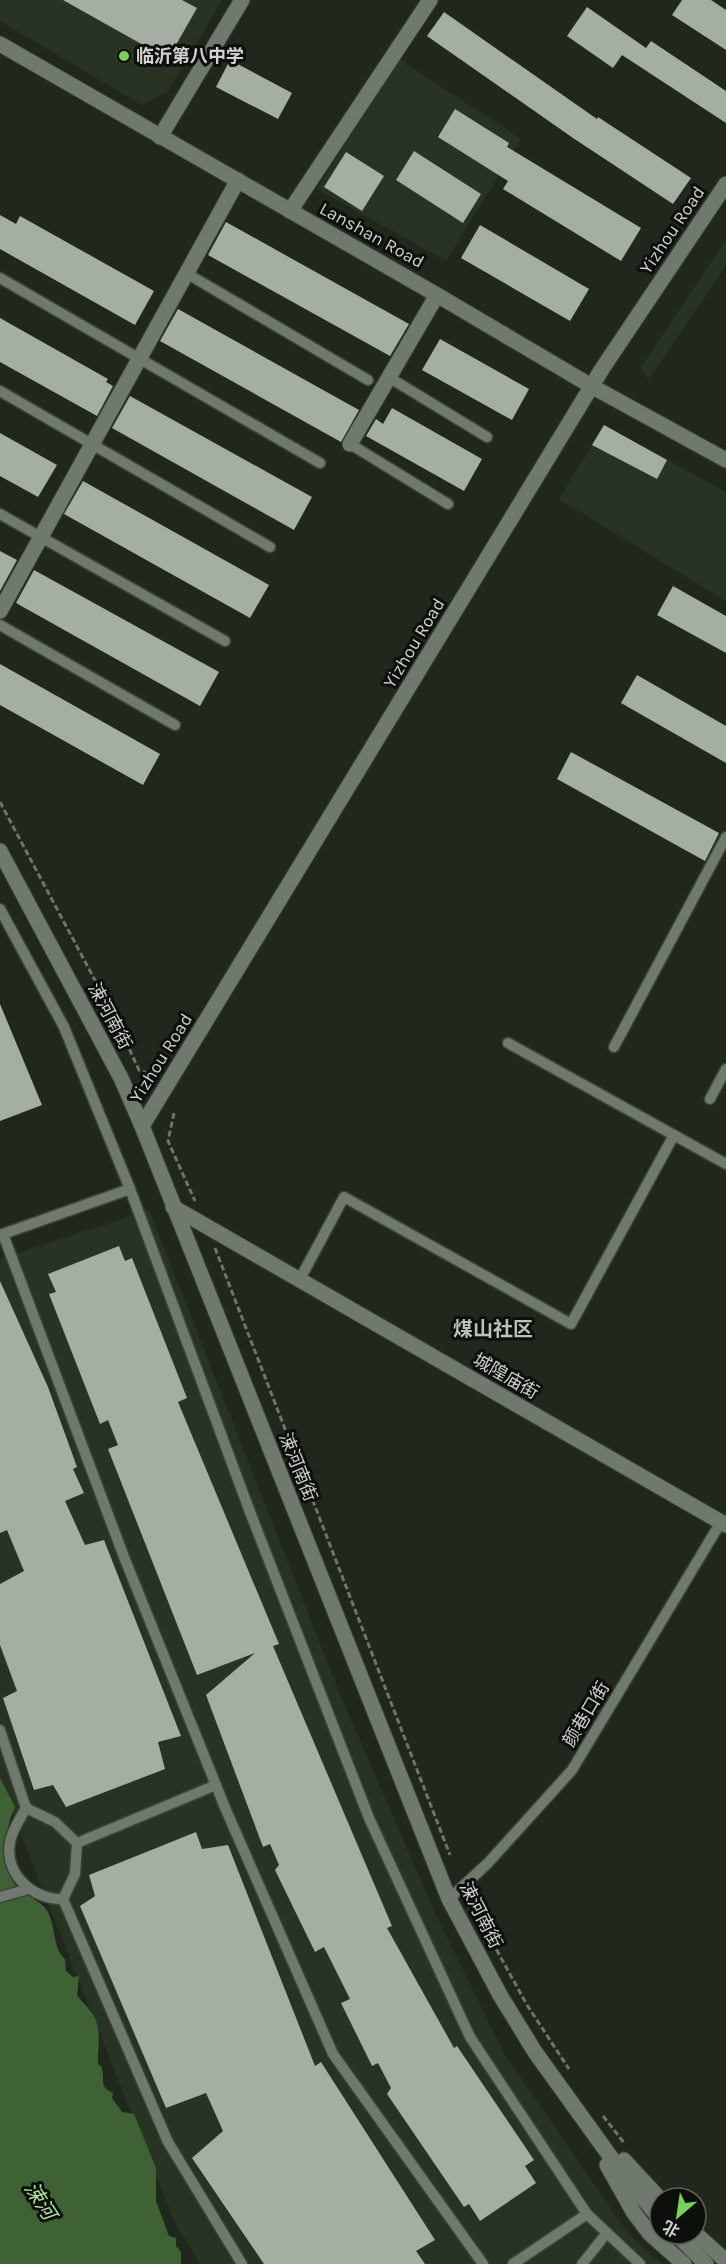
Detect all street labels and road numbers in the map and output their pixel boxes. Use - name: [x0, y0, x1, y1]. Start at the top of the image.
- street label: Yizhou Road: [635, 182, 709, 278]
- street label: Lanshan Road: [316, 197, 428, 273]
- street label: Yizhou Road: [379, 594, 449, 692]
- street label: 涑河南街: [83, 979, 137, 1053]
- street label: Yizhou Road: [125, 1009, 197, 1107]
- street label: 城隍庙街: [469, 1348, 543, 1404]
- street label: 涑河南街: [274, 1430, 322, 1504]
- street label: 颜巷口街: [558, 1677, 614, 1751]
- street label: 涑河南街: [455, 1878, 507, 1952]

